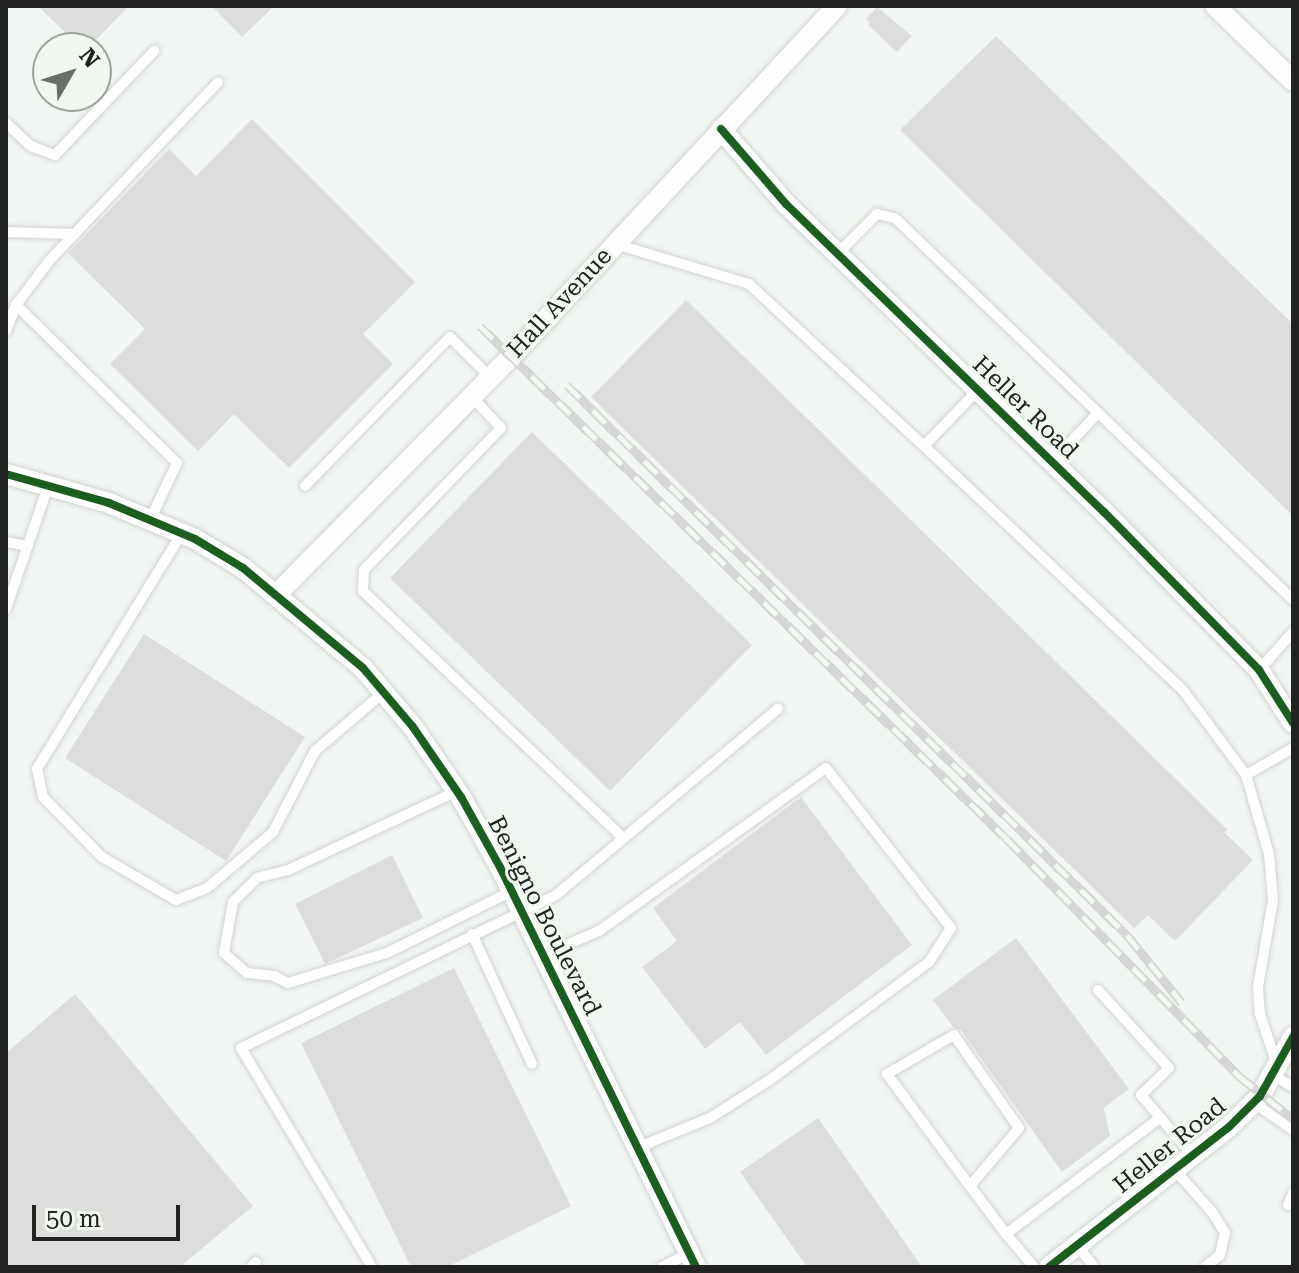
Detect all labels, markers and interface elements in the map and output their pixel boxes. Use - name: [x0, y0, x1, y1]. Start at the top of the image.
- north arrow: [32, 32, 112, 112]
- text: N: [74, 43, 105, 72]
- street label: Hall Avenue: [502, 242, 618, 364]
- street label: Heller Road: [966, 351, 1084, 465]
- street label: Benigno Boulevard: [481, 811, 607, 1021]
- street label: Heller Road: [1108, 1092, 1232, 1200]
- scale bar: [36, 1189, 184, 1239]
- text: 50 m: [46, 1205, 101, 1233]

